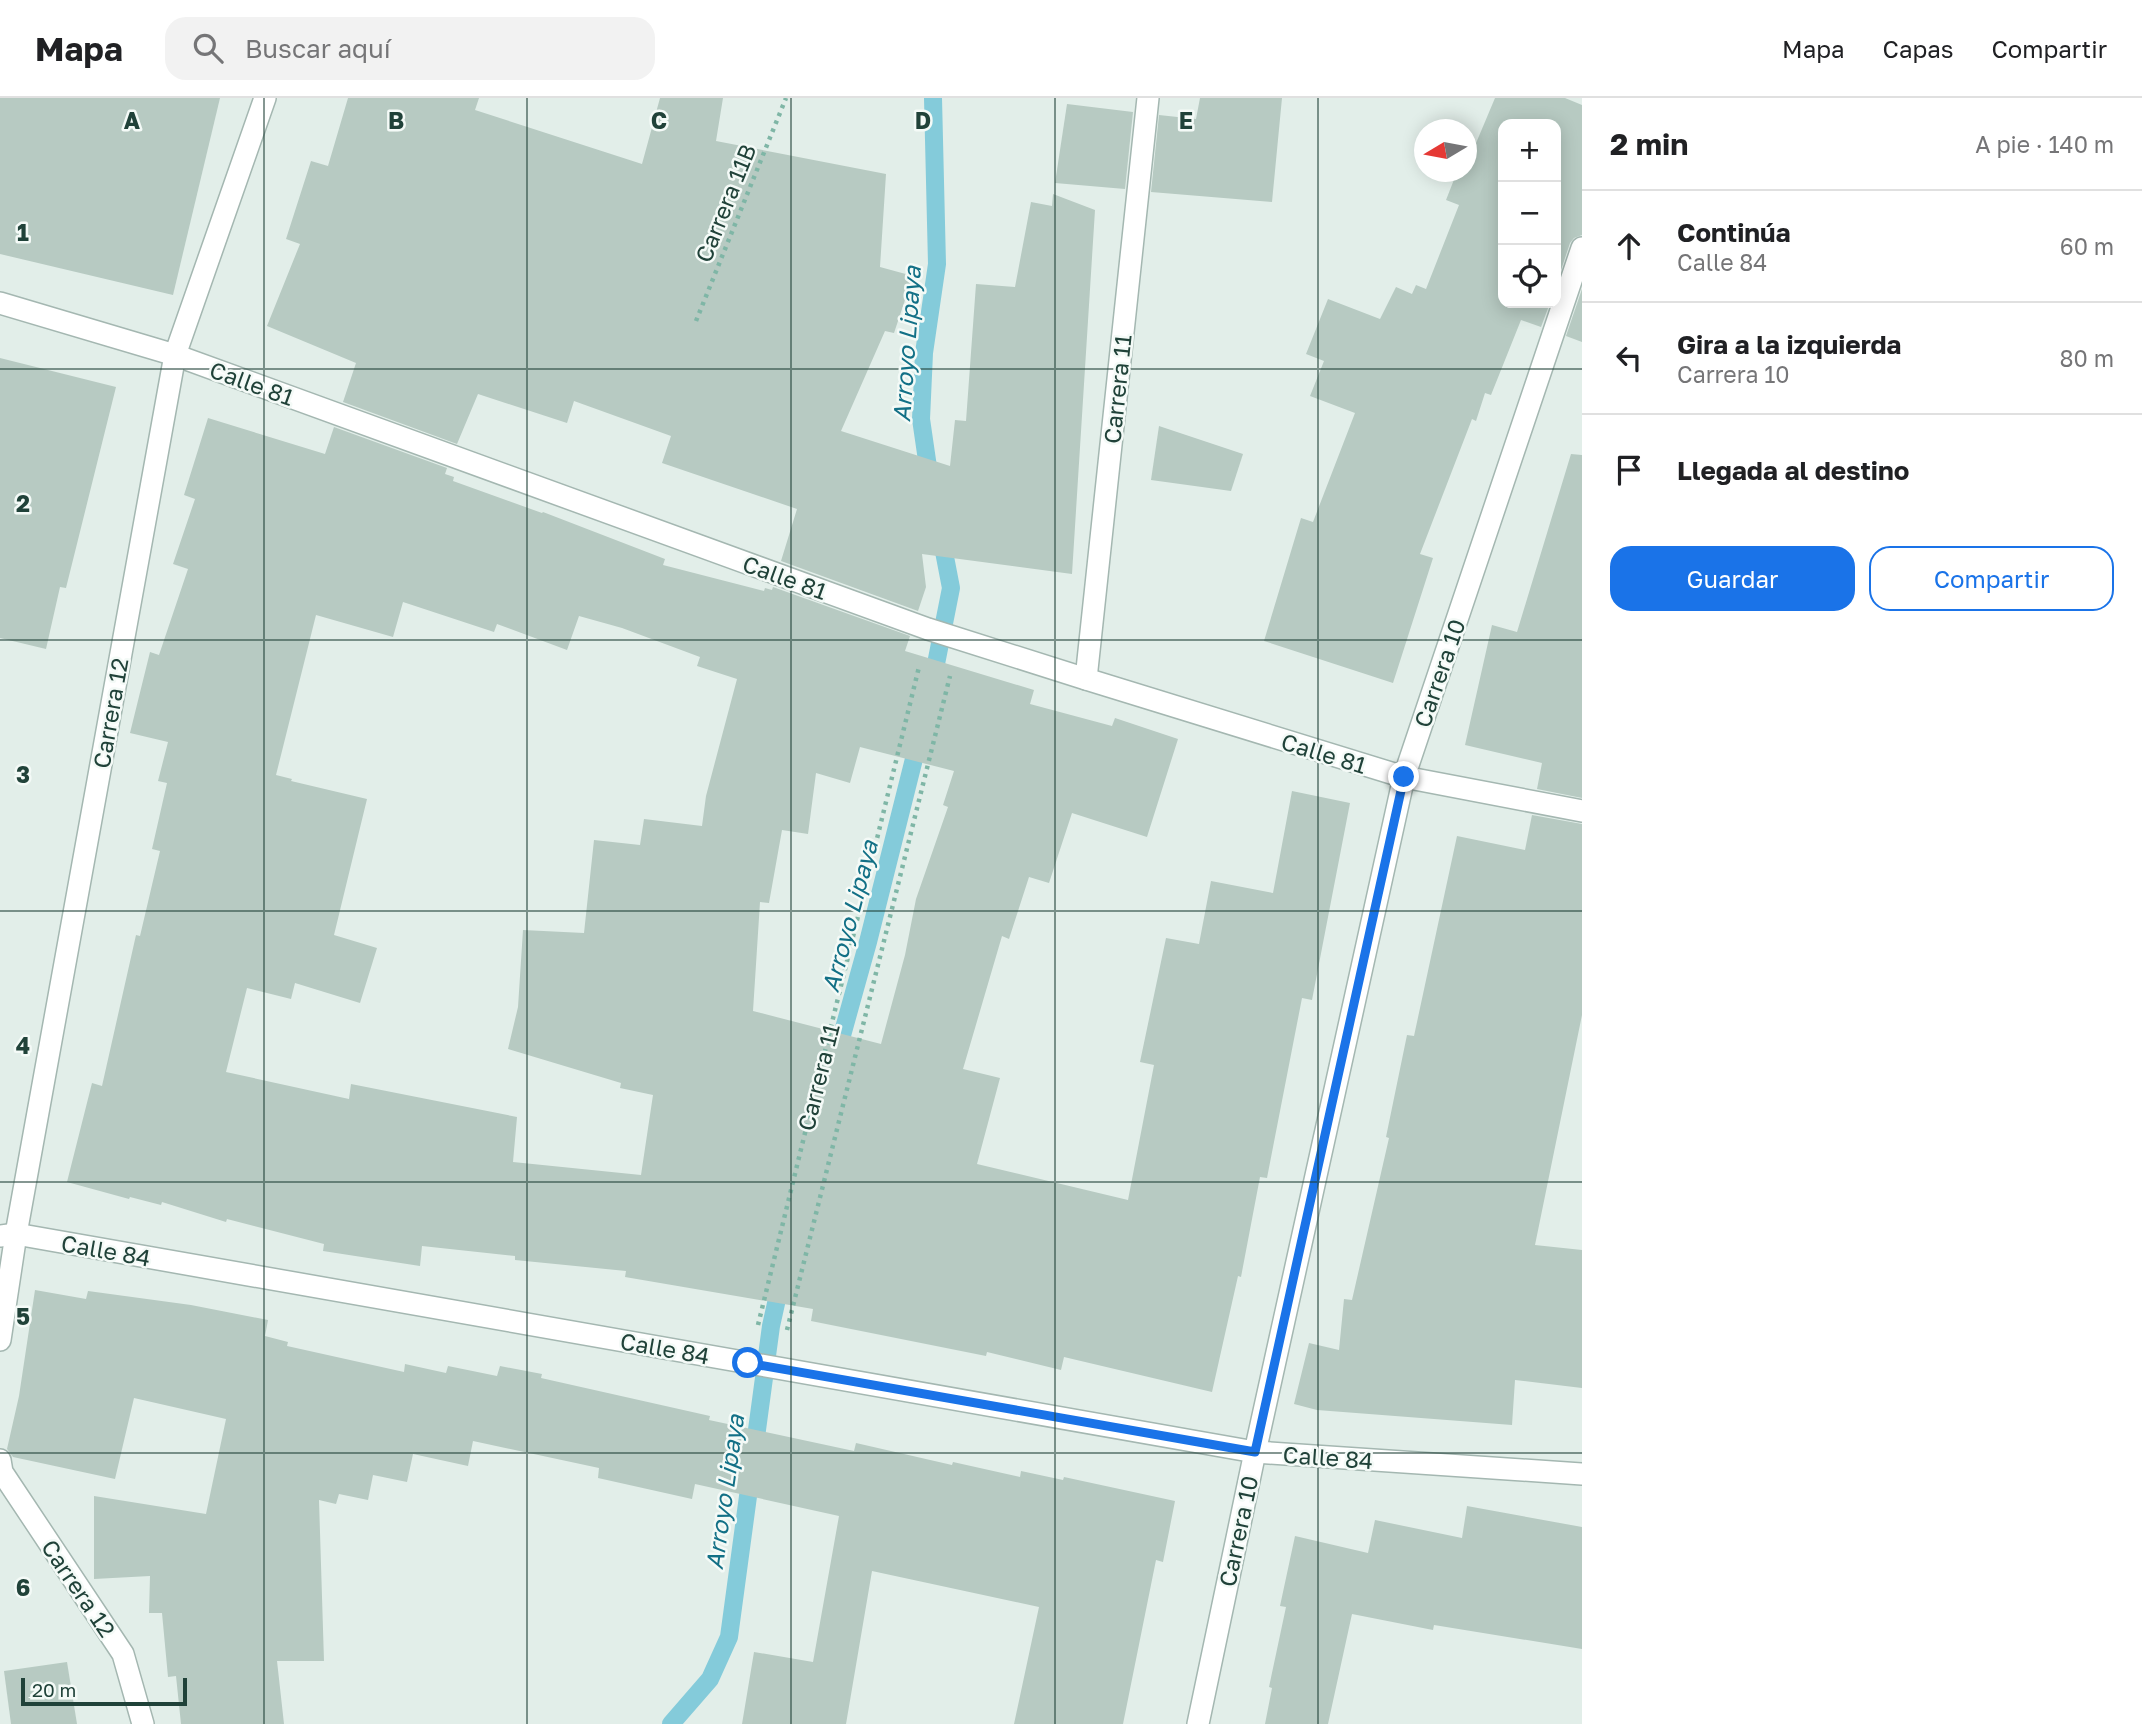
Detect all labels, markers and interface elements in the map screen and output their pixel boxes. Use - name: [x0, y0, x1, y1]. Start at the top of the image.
- search box: [165, 17, 655, 80]
- text: Mapa: [35, 29, 123, 68]
- icon: search: [189, 29, 227, 67]
- text: Buscar aquí: [245, 33, 391, 64]
- text: Mapa: [1782, 34, 1845, 63]
- text: Capas: [1883, 34, 1953, 63]
- text: Compartir: [1991, 34, 2107, 63]
- text: A: [124, 106, 141, 134]
- text: B: [388, 106, 404, 134]
- text: C: [651, 106, 667, 134]
- text: D: [915, 106, 931, 134]
- text: E: [1179, 106, 1193, 134]
- north arrow: [1414, 119, 1477, 182]
- map controls: [1498, 119, 1561, 308]
- button: +: [1498, 119, 1561, 182]
- text: 2 min: [1610, 126, 1688, 162]
- text: A pie · 140 m: [1975, 130, 2114, 158]
- street label: Carrera 11B: [689, 140, 761, 266]
- button: −: [1498, 182, 1561, 245]
- text: Continúa: [1677, 217, 1791, 248]
- text: 1: [17, 218, 29, 246]
- icon: ahead: [1610, 227, 1648, 265]
- text: 60 m: [2060, 232, 2114, 260]
- button: locate: [1498, 245, 1561, 308]
- text: Calle 84: [1677, 248, 1767, 276]
- water label: Arroyo Lipaya: [886, 264, 927, 423]
- text: Gira a la izquierda: [1677, 329, 1901, 360]
- street label: Carrera 11: [1097, 333, 1137, 445]
- icon: left: [1610, 339, 1648, 377]
- text: 80 m: [2060, 344, 2114, 372]
- street label: Calle 81: [206, 355, 298, 411]
- text: Carrera 10: [1677, 360, 1790, 388]
- icon: arrive: [1610, 451, 1648, 489]
- text: Llegada al destino: [1677, 455, 1909, 486]
- text: 2: [16, 489, 30, 517]
- button: Guardar: [1610, 546, 1855, 611]
- button: Compartir: [1869, 546, 2114, 611]
- street label: Calle 81: [739, 549, 831, 605]
- street label: Carrera 10: [1407, 615, 1471, 731]
- street label: Carrera 12: [87, 656, 133, 770]
- street label: Calle 81: [1278, 727, 1370, 779]
- text: 3: [16, 760, 30, 788]
- route end: [1388, 761, 1419, 792]
- water label: Arroyo Lipaya: [815, 835, 885, 995]
- street label: Carrera 11: [791, 1020, 845, 1134]
- text: 4: [16, 1031, 30, 1059]
- street label: Calle 84: [59, 1228, 153, 1272]
- text: 5: [16, 1302, 30, 1330]
- street label: Calle 84: [618, 1326, 712, 1370]
- route start: [732, 1347, 763, 1378]
- water label: Arroyo Lipaya: [699, 1411, 750, 1571]
- street label: Calle 84: [1282, 1440, 1374, 1474]
- street label: Carrera 10: [1213, 1473, 1263, 1589]
- street label: Carrera 12: [36, 1534, 122, 1642]
- text: 6: [16, 1573, 30, 1601]
- scale bar: [21, 1675, 187, 1707]
- text: 20 m: [32, 1678, 76, 1701]

